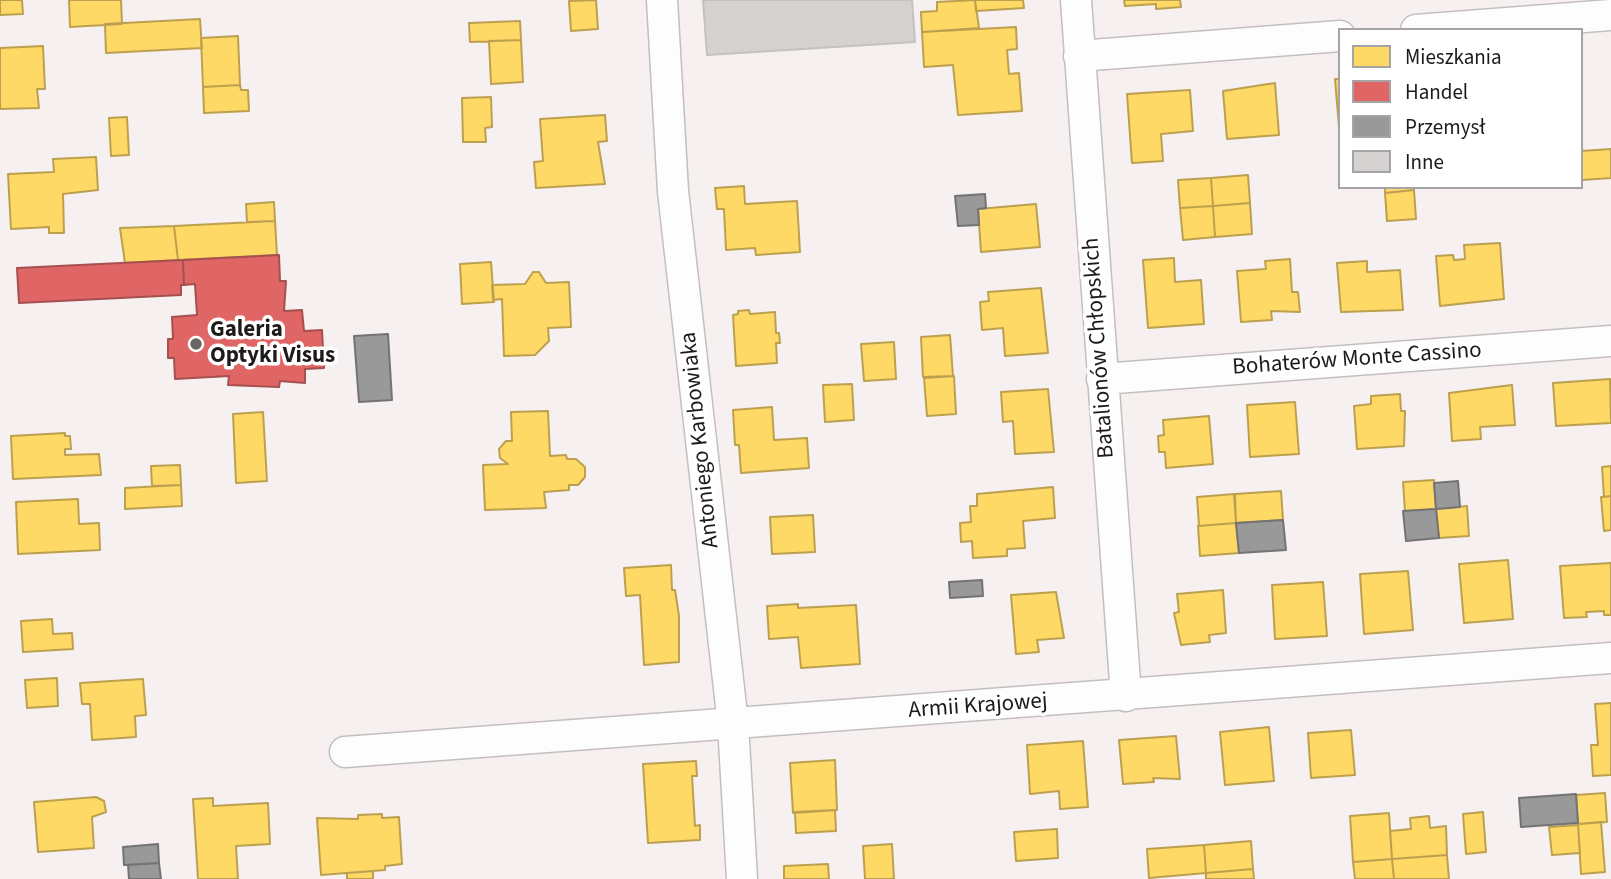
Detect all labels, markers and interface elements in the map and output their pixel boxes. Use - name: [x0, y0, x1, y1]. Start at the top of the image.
- legend: [1338, 28, 1583, 189]
- text: Mieszkania: [1405, 42, 1502, 72]
- text: Handel: [1405, 77, 1468, 107]
- text: Przemysł: [1405, 112, 1486, 142]
- text: Inne: [1405, 147, 1444, 177]
- street label: Batalionów Chłopskich: [1079, 237, 1121, 459]
- place label: Galeria Optyki Visus: [210, 317, 335, 371]
- street label: Antoniego Karbowiaka: [676, 331, 726, 549]
- marker: Galeria Optyki Visus: [188, 336, 204, 352]
- street label: Bohaterów Monte Cassino: [1231, 338, 1483, 382]
- street label: Armii Krajowej: [908, 688, 1048, 726]

